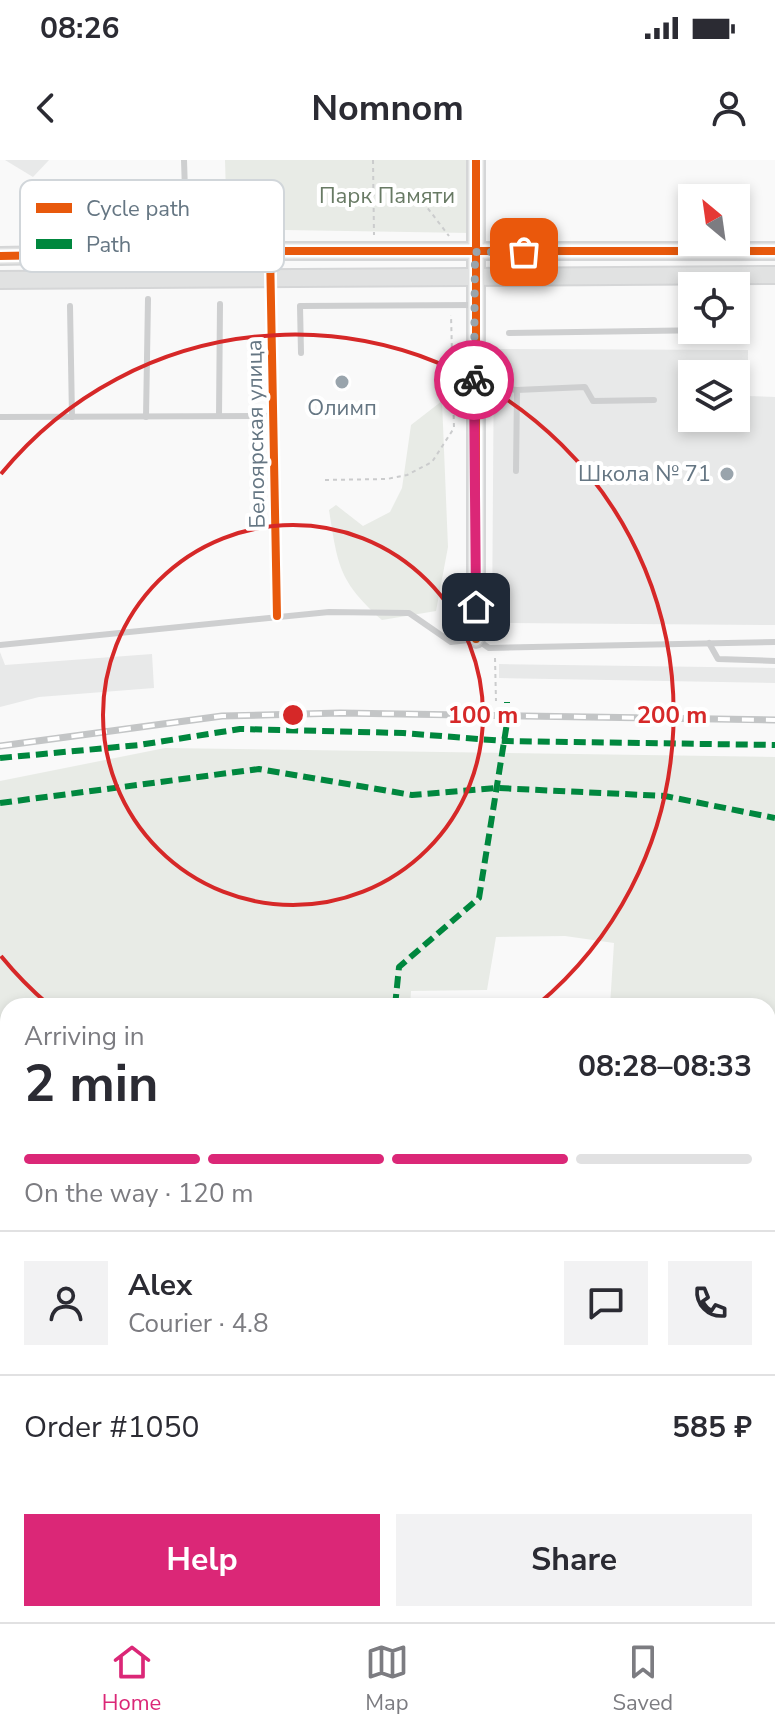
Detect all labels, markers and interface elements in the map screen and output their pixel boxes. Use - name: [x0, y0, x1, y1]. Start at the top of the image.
- text: 08:26: [40, 8, 119, 49]
- text: Nomnom: [311, 84, 464, 133]
- icon: back: [24, 86, 68, 130]
- icon: person: [707, 86, 751, 130]
- legend: [20, 180, 284, 272]
- park label: Парк Памяти: [319, 181, 455, 211]
- north arrow: [678, 184, 750, 256]
- map controls: [678, 184, 750, 432]
- text: Cycle path: [86, 194, 190, 224]
- pin: [490, 218, 558, 286]
- text: Path: [86, 230, 131, 260]
- icon: bag: [502, 230, 546, 274]
- button: locate: [678, 272, 750, 344]
- street label: Белоярская улица: [239, 339, 273, 529]
- courier: [434, 340, 514, 420]
- icon: bike: [452, 358, 496, 402]
- button: layers: [678, 360, 750, 432]
- marker: Олимп: [333, 373, 351, 391]
- place label: Олимп: [307, 393, 377, 423]
- place label: Школа № 71: [578, 459, 711, 489]
- marker: Школа № 71: [718, 465, 736, 483]
- pin: [442, 573, 510, 641]
- icon: home: [454, 585, 498, 629]
- text: 100 m: [448, 699, 518, 731]
- text: 200 m: [637, 699, 707, 731]
- centre of rings: [279, 701, 307, 729]
- text: Arriving in: [24, 1019, 145, 1054]
- text: 08:28–08:33: [578, 1046, 752, 1087]
- text: 2 min: [24, 1048, 159, 1119]
- text: On the way · 120 m: [24, 1176, 253, 1211]
- button: person: [24, 1261, 108, 1345]
- button: chat: [564, 1261, 648, 1345]
- button: phone: [668, 1261, 752, 1345]
- text: Alex: [128, 1265, 192, 1306]
- text: Courier · 4.8: [128, 1306, 269, 1341]
- text: Order #1050: [24, 1407, 199, 1448]
- text: 585 ₽: [672, 1407, 752, 1448]
- button: Help: [24, 1514, 380, 1606]
- button: Share: [396, 1514, 752, 1606]
- tab: Home: [102, 1640, 161, 1718]
- tab: Map: [365, 1640, 409, 1718]
- tab: Saved: [612, 1640, 673, 1718]

